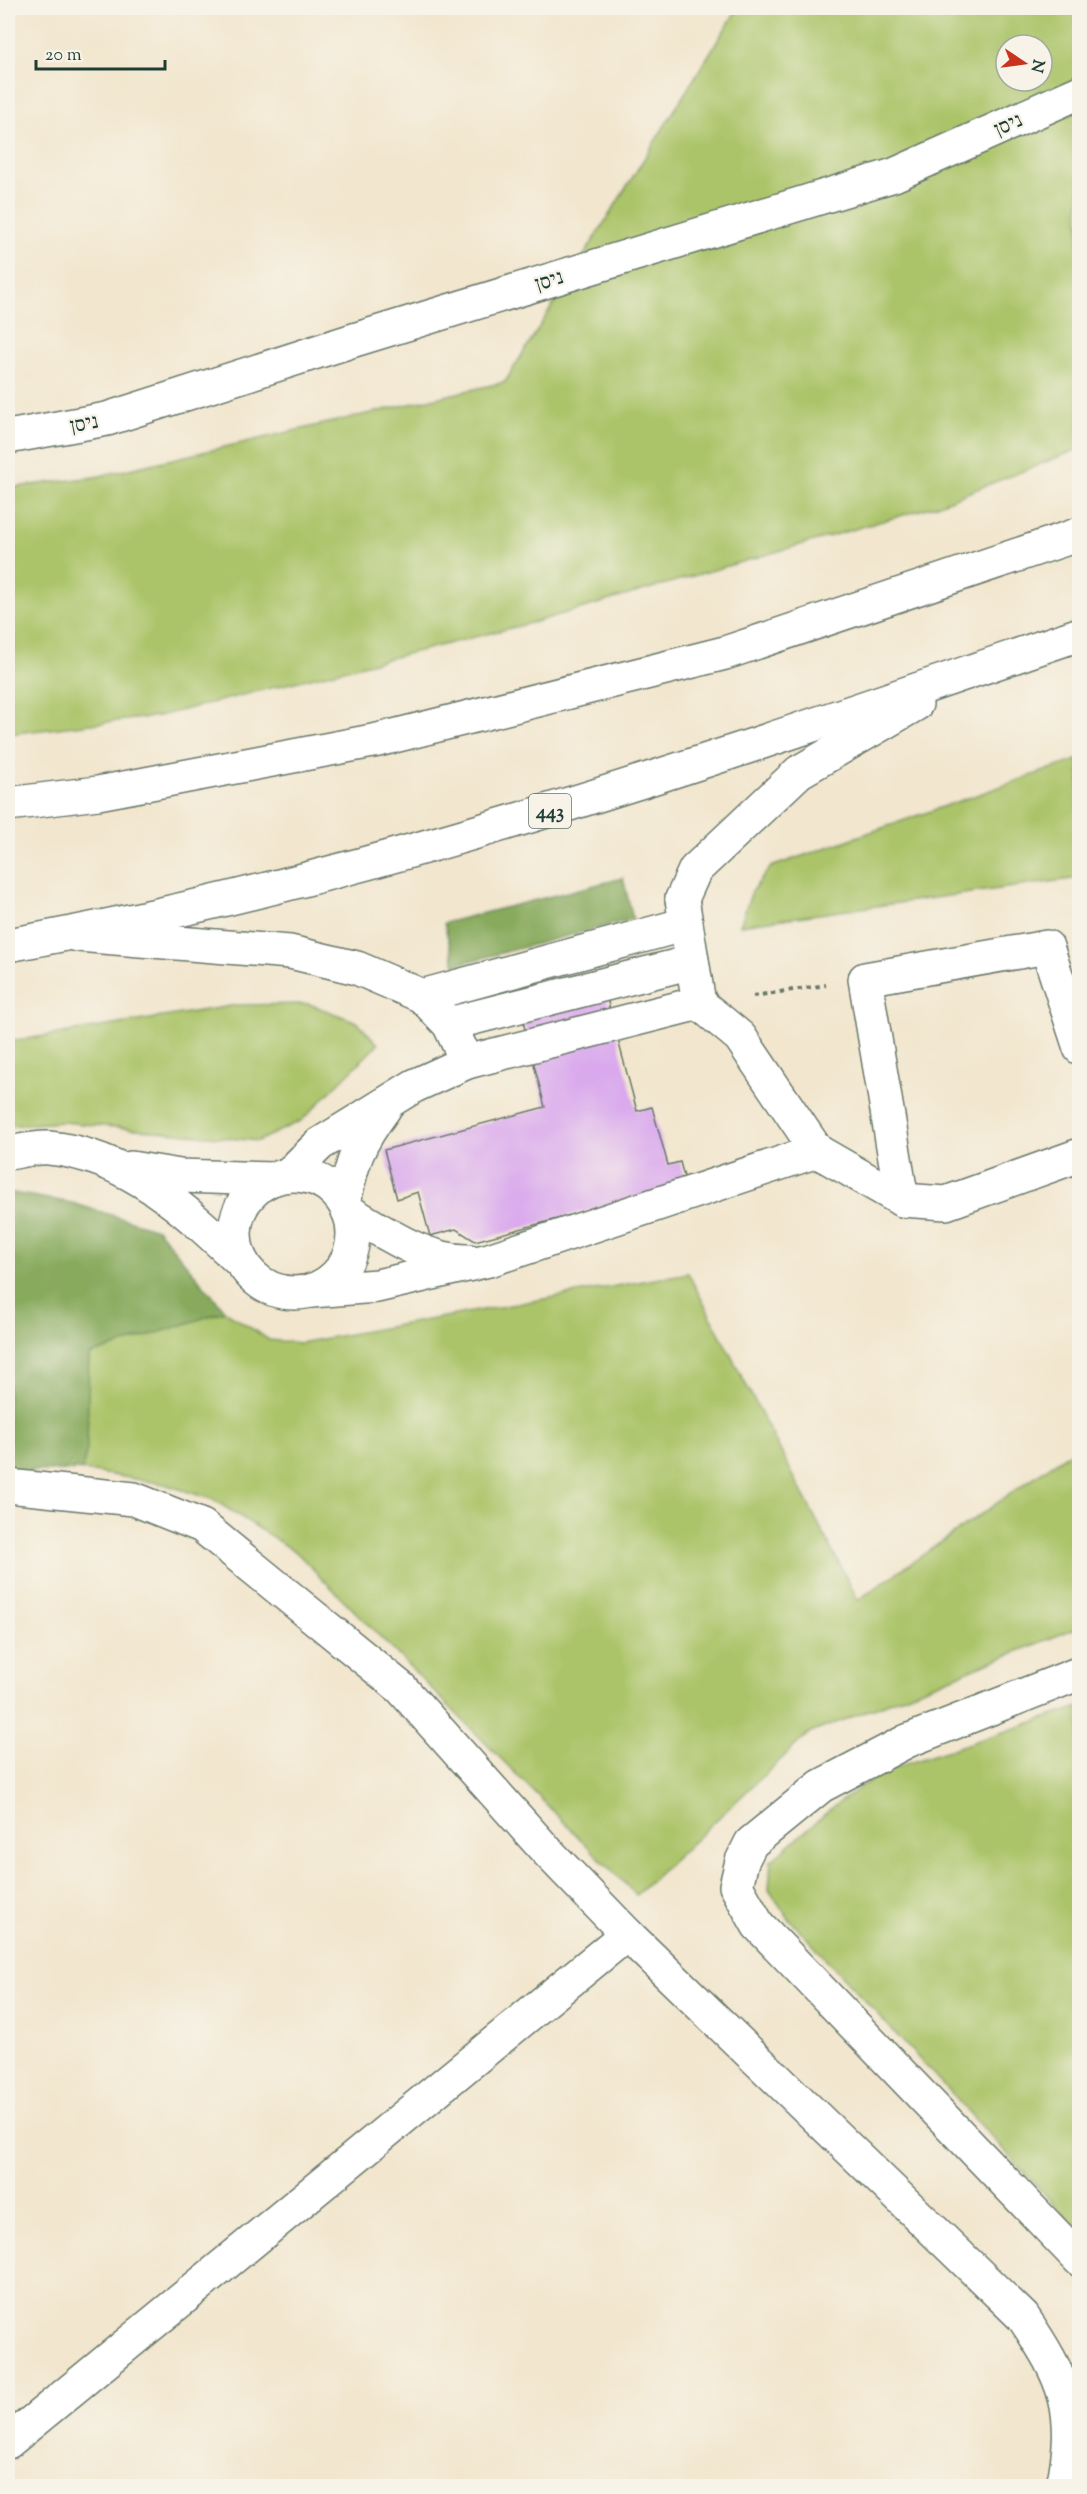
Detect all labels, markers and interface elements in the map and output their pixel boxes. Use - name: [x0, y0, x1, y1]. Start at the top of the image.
- scale bar: [36, 33, 165, 71]
- north arrow: [994, 33, 1054, 93]
- text: 20 m: [45, 43, 82, 69]
- text: N: [1023, 57, 1049, 75]
- street label: ניסן: [990, 106, 1028, 145]
- street label: ניסן: [532, 263, 567, 300]
- street label: ניסן: [68, 408, 101, 442]
- road number: 443: [529, 794, 571, 828]

